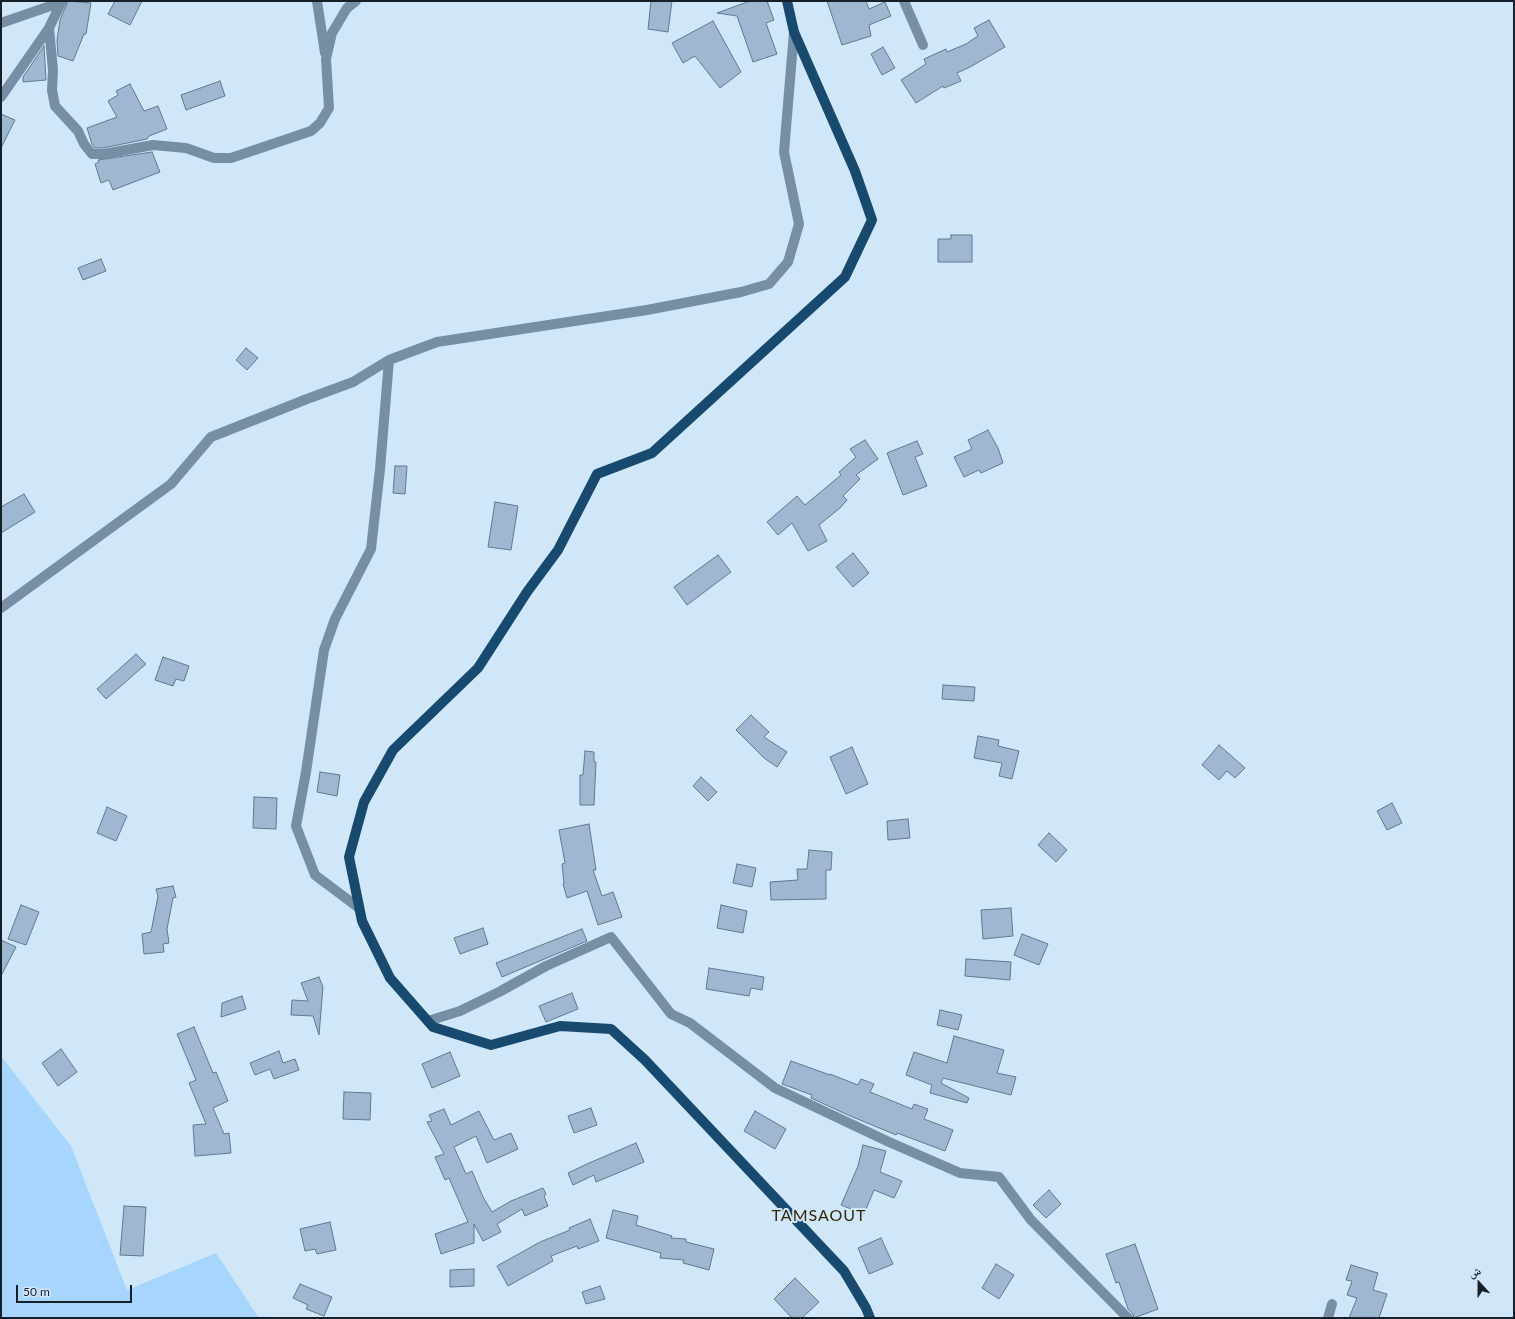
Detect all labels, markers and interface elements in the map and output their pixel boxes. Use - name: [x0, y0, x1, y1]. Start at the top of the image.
- district label: TAMSAOUT: [771, 1206, 867, 1226]
- north arrow: [1459, 1263, 1499, 1303]
- text: ش: [1467, 1263, 1482, 1279]
- scale bar: [18, 1277, 134, 1303]
- text: 50 m: [23, 1284, 50, 1299]

